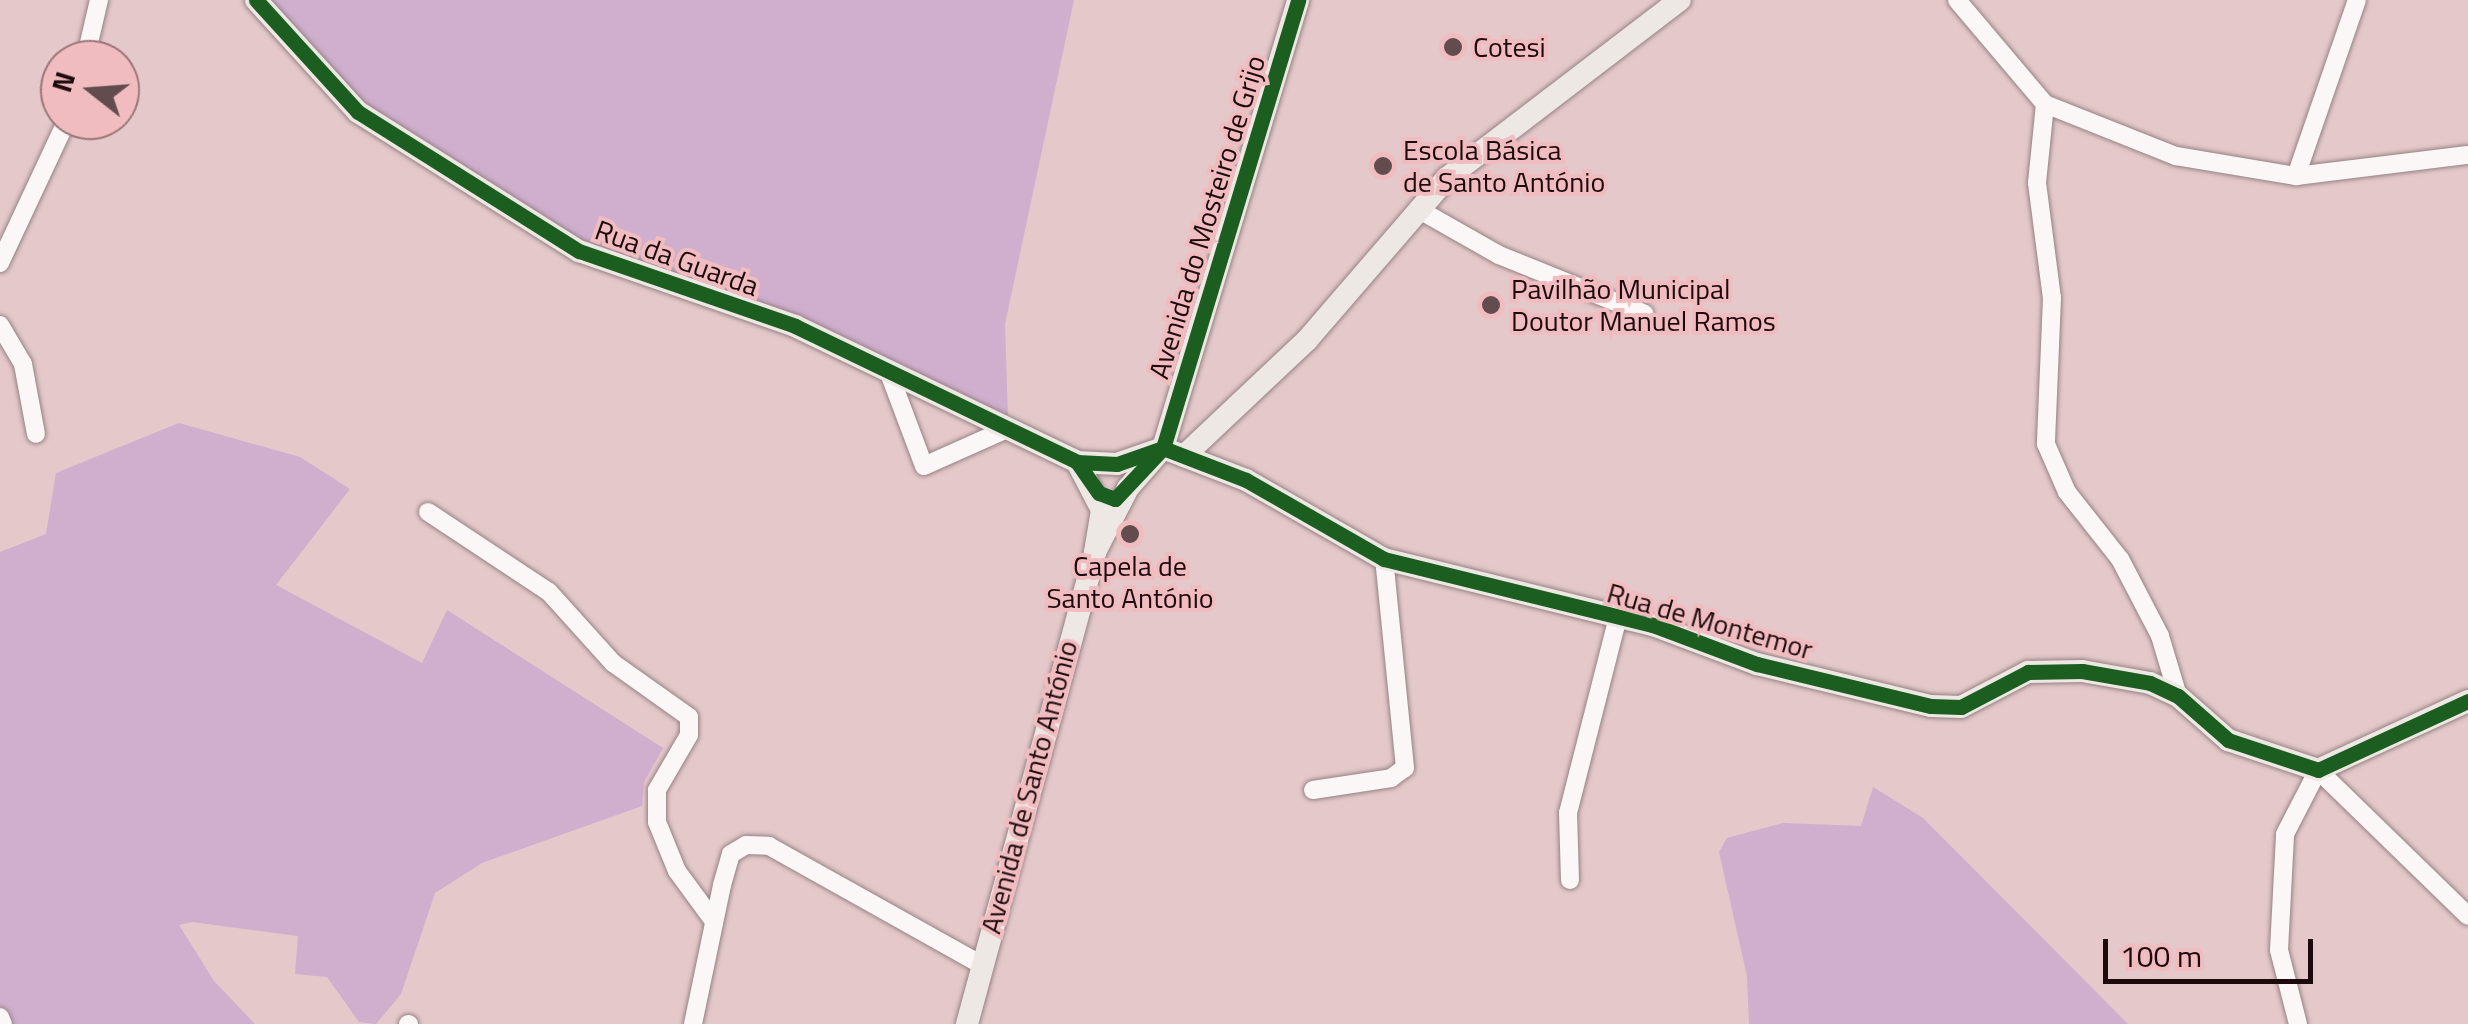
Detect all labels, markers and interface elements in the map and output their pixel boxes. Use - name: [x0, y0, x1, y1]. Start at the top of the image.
- place label: Cotesi: [1473, 30, 1546, 64]
- marker: Cotesi: [1442, 36, 1464, 58]
- north arrow: [40, 40, 140, 140]
- street label: Avenida do Mosteiro de Grijo: [1142, 51, 1272, 383]
- text: N: [39, 66, 86, 97]
- place label: Escola Básica de Santo António: [1403, 133, 1605, 199]
- marker: Escola Básica de Santo António: [1372, 155, 1394, 177]
- street label: Rua da Guarda: [591, 213, 763, 303]
- place label: Pavilhão Municipal Doutor Manuel Ramos: [1511, 272, 1776, 338]
- marker: Pavilhão Municipal Doutor Manuel Ramos: [1480, 294, 1502, 316]
- marker: Capela de Santo António: [1119, 523, 1141, 545]
- place label: Capela de Santo António: [1046, 549, 1214, 615]
- street label: Rua de Montemor: [1603, 576, 1817, 666]
- street label: Avenida de Santo António: [974, 637, 1084, 937]
- scale bar: [2108, 919, 2318, 981]
- text: 100 m: [2120, 933, 2202, 979]

